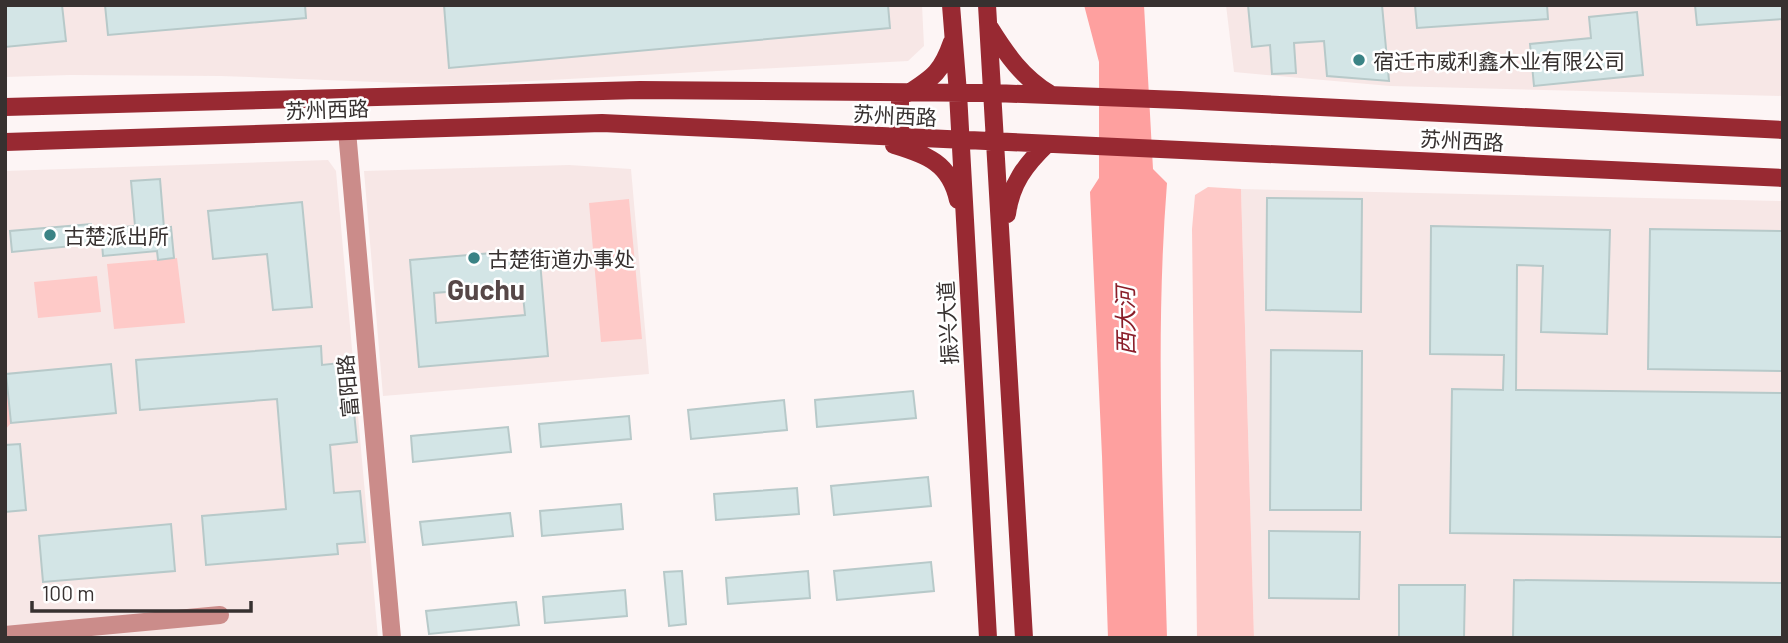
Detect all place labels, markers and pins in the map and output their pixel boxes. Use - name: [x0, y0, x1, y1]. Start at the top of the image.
- place label: 宿迁市威利鑫木业有限公司: [1373, 48, 1625, 73]
- marker: 宿迁市威利鑫木业有限公司: [1351, 52, 1367, 68]
- place label: 古楚派出所: [64, 223, 169, 248]
- marker: 古楚派出所: [42, 227, 58, 243]
- place label: 古楚街道办事处: [488, 246, 635, 271]
- marker: 古楚街道办事处: [466, 250, 482, 266]

